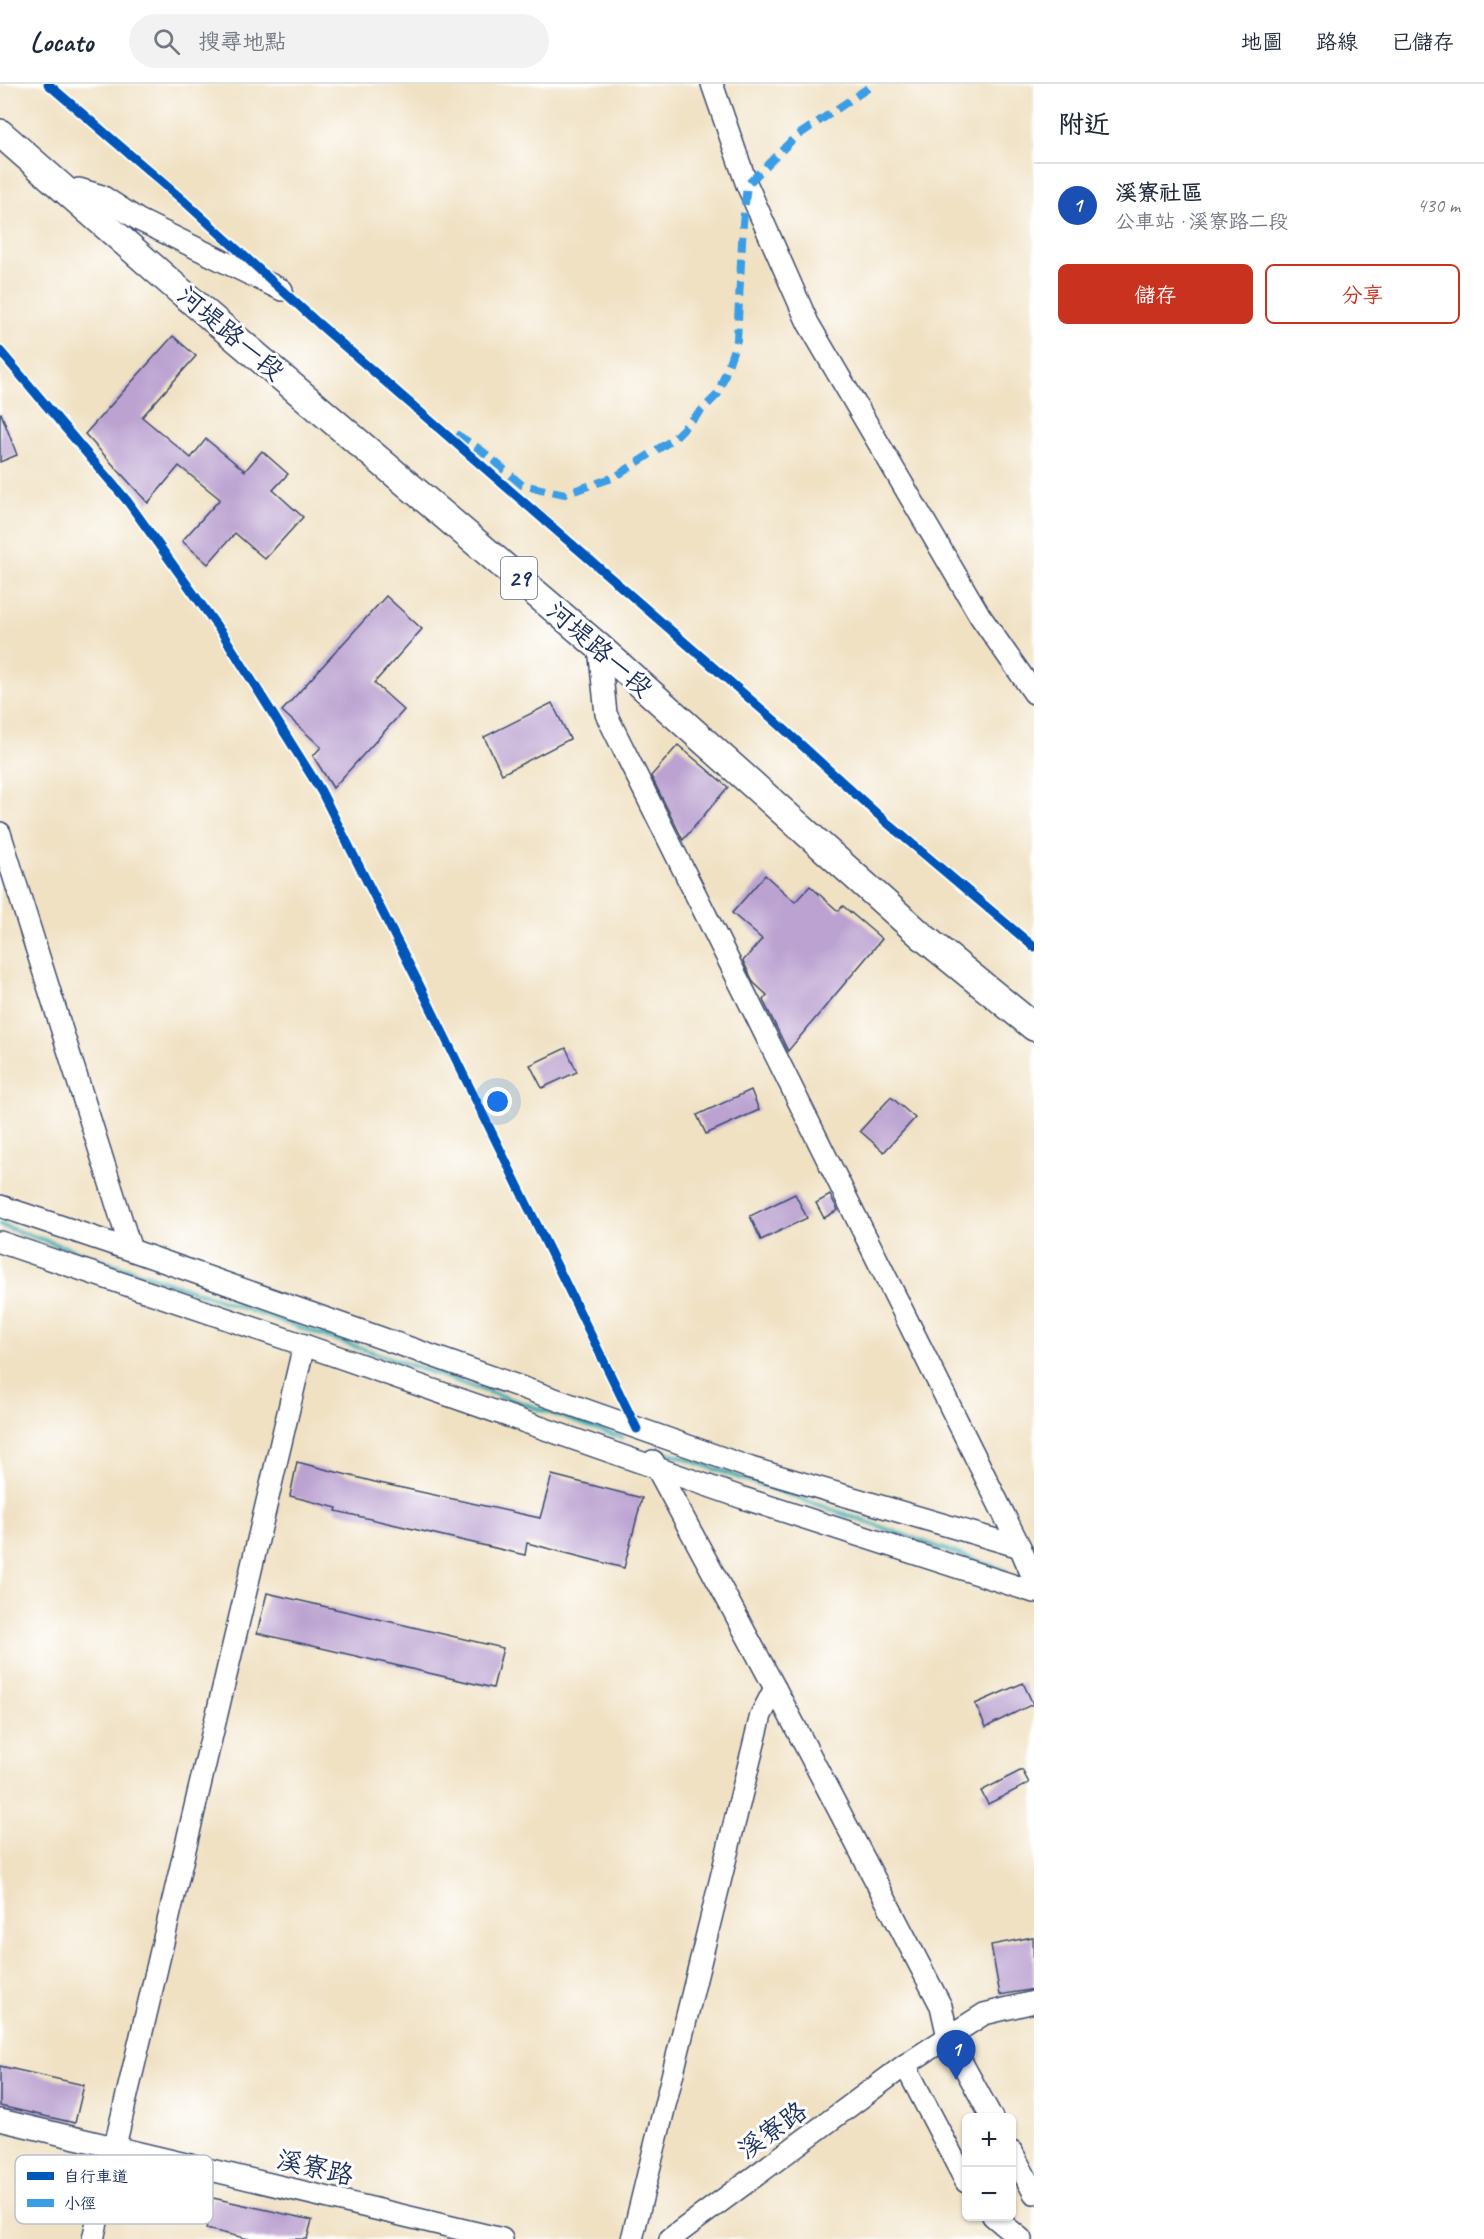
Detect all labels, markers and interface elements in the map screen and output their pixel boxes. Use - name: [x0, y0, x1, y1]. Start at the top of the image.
- search box: [129, 14, 549, 68]
- text: Locato: [30, 24, 93, 59]
- icon: search: [150, 25, 183, 58]
- text: 搜尋地點: [198, 28, 286, 56]
- text: 地圖: [1241, 29, 1283, 55]
- text: 路線: [1316, 29, 1358, 55]
- text: 已儲存: [1391, 29, 1454, 55]
- text: 附近: [1058, 108, 1110, 141]
- text: 溪寮社區: [1115, 179, 1203, 207]
- text: 1: [1073, 193, 1082, 218]
- text: 430 m: [1417, 193, 1460, 218]
- text: 公車站 · 溪寮路二段: [1115, 209, 1288, 234]
- button: 儲存: [1058, 264, 1253, 324]
- button: 分享: [1265, 264, 1460, 324]
- street label: 河堤路一段: [170, 279, 291, 388]
- road number: 29: [501, 557, 537, 599]
- street label: 河堤路一段: [540, 594, 660, 704]
- your location: [483, 1087, 512, 1116]
- pin: 1: [936, 2030, 976, 2080]
- street label: 溪寮路: [731, 2094, 814, 2167]
- map controls: [962, 2113, 1016, 2221]
- button: +: [962, 2113, 1016, 2167]
- street label: 溪寮路: [273, 2143, 357, 2192]
- legend: [15, 2155, 213, 2224]
- text: 自行車道: [64, 2167, 128, 2187]
- button: −: [962, 2167, 1016, 2221]
- text: 小徑: [64, 2194, 96, 2214]

